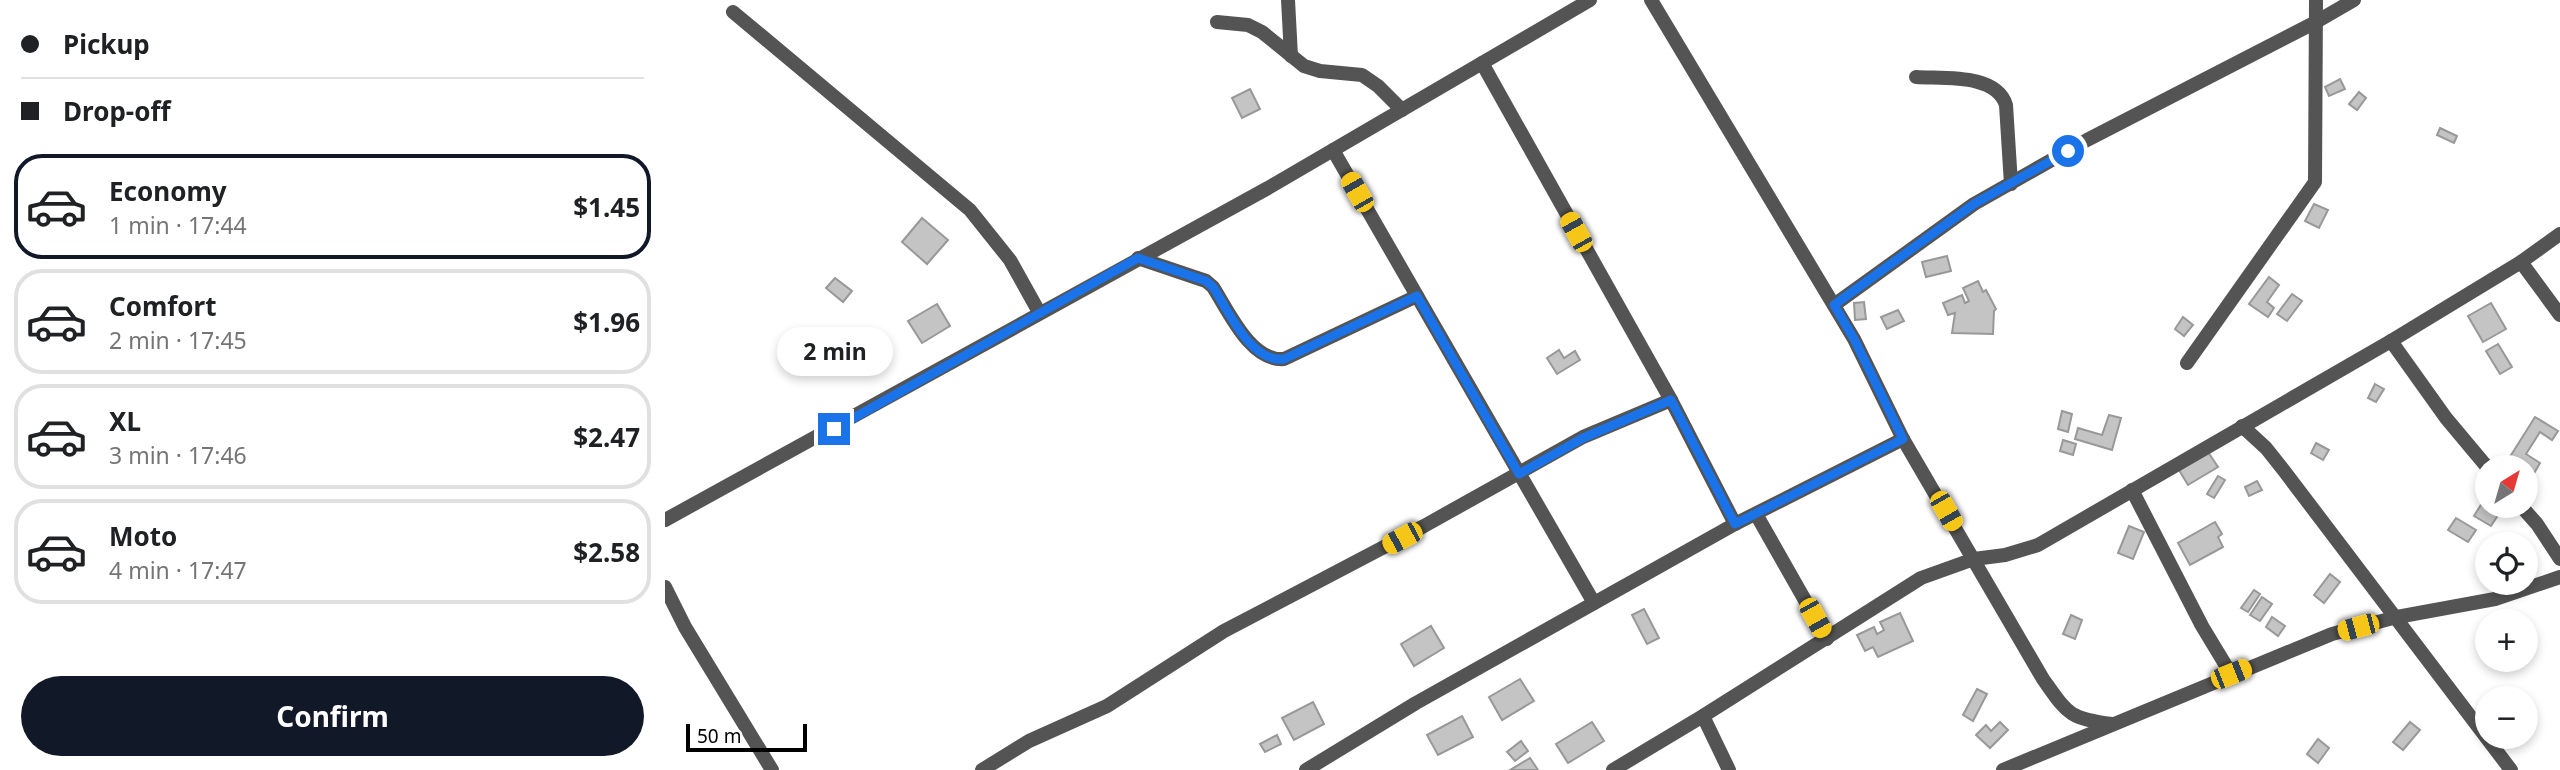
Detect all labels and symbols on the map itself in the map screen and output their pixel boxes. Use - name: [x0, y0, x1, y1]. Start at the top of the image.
- route start: [2052, 135, 2084, 167]
- car: [1338, 169, 1377, 215]
- car: [1557, 209, 1596, 255]
- callout: 2 min: [776, 328, 892, 376]
- route end: [818, 413, 850, 445]
- north arrow: [2475, 455, 2537, 518]
- car: [1927, 488, 1966, 534]
- car: [1379, 519, 1426, 557]
- car: [1796, 595, 1835, 641]
- car: [2335, 611, 2382, 643]
- car: [2208, 656, 2255, 692]
- scale bar: [686, 721, 807, 753]

